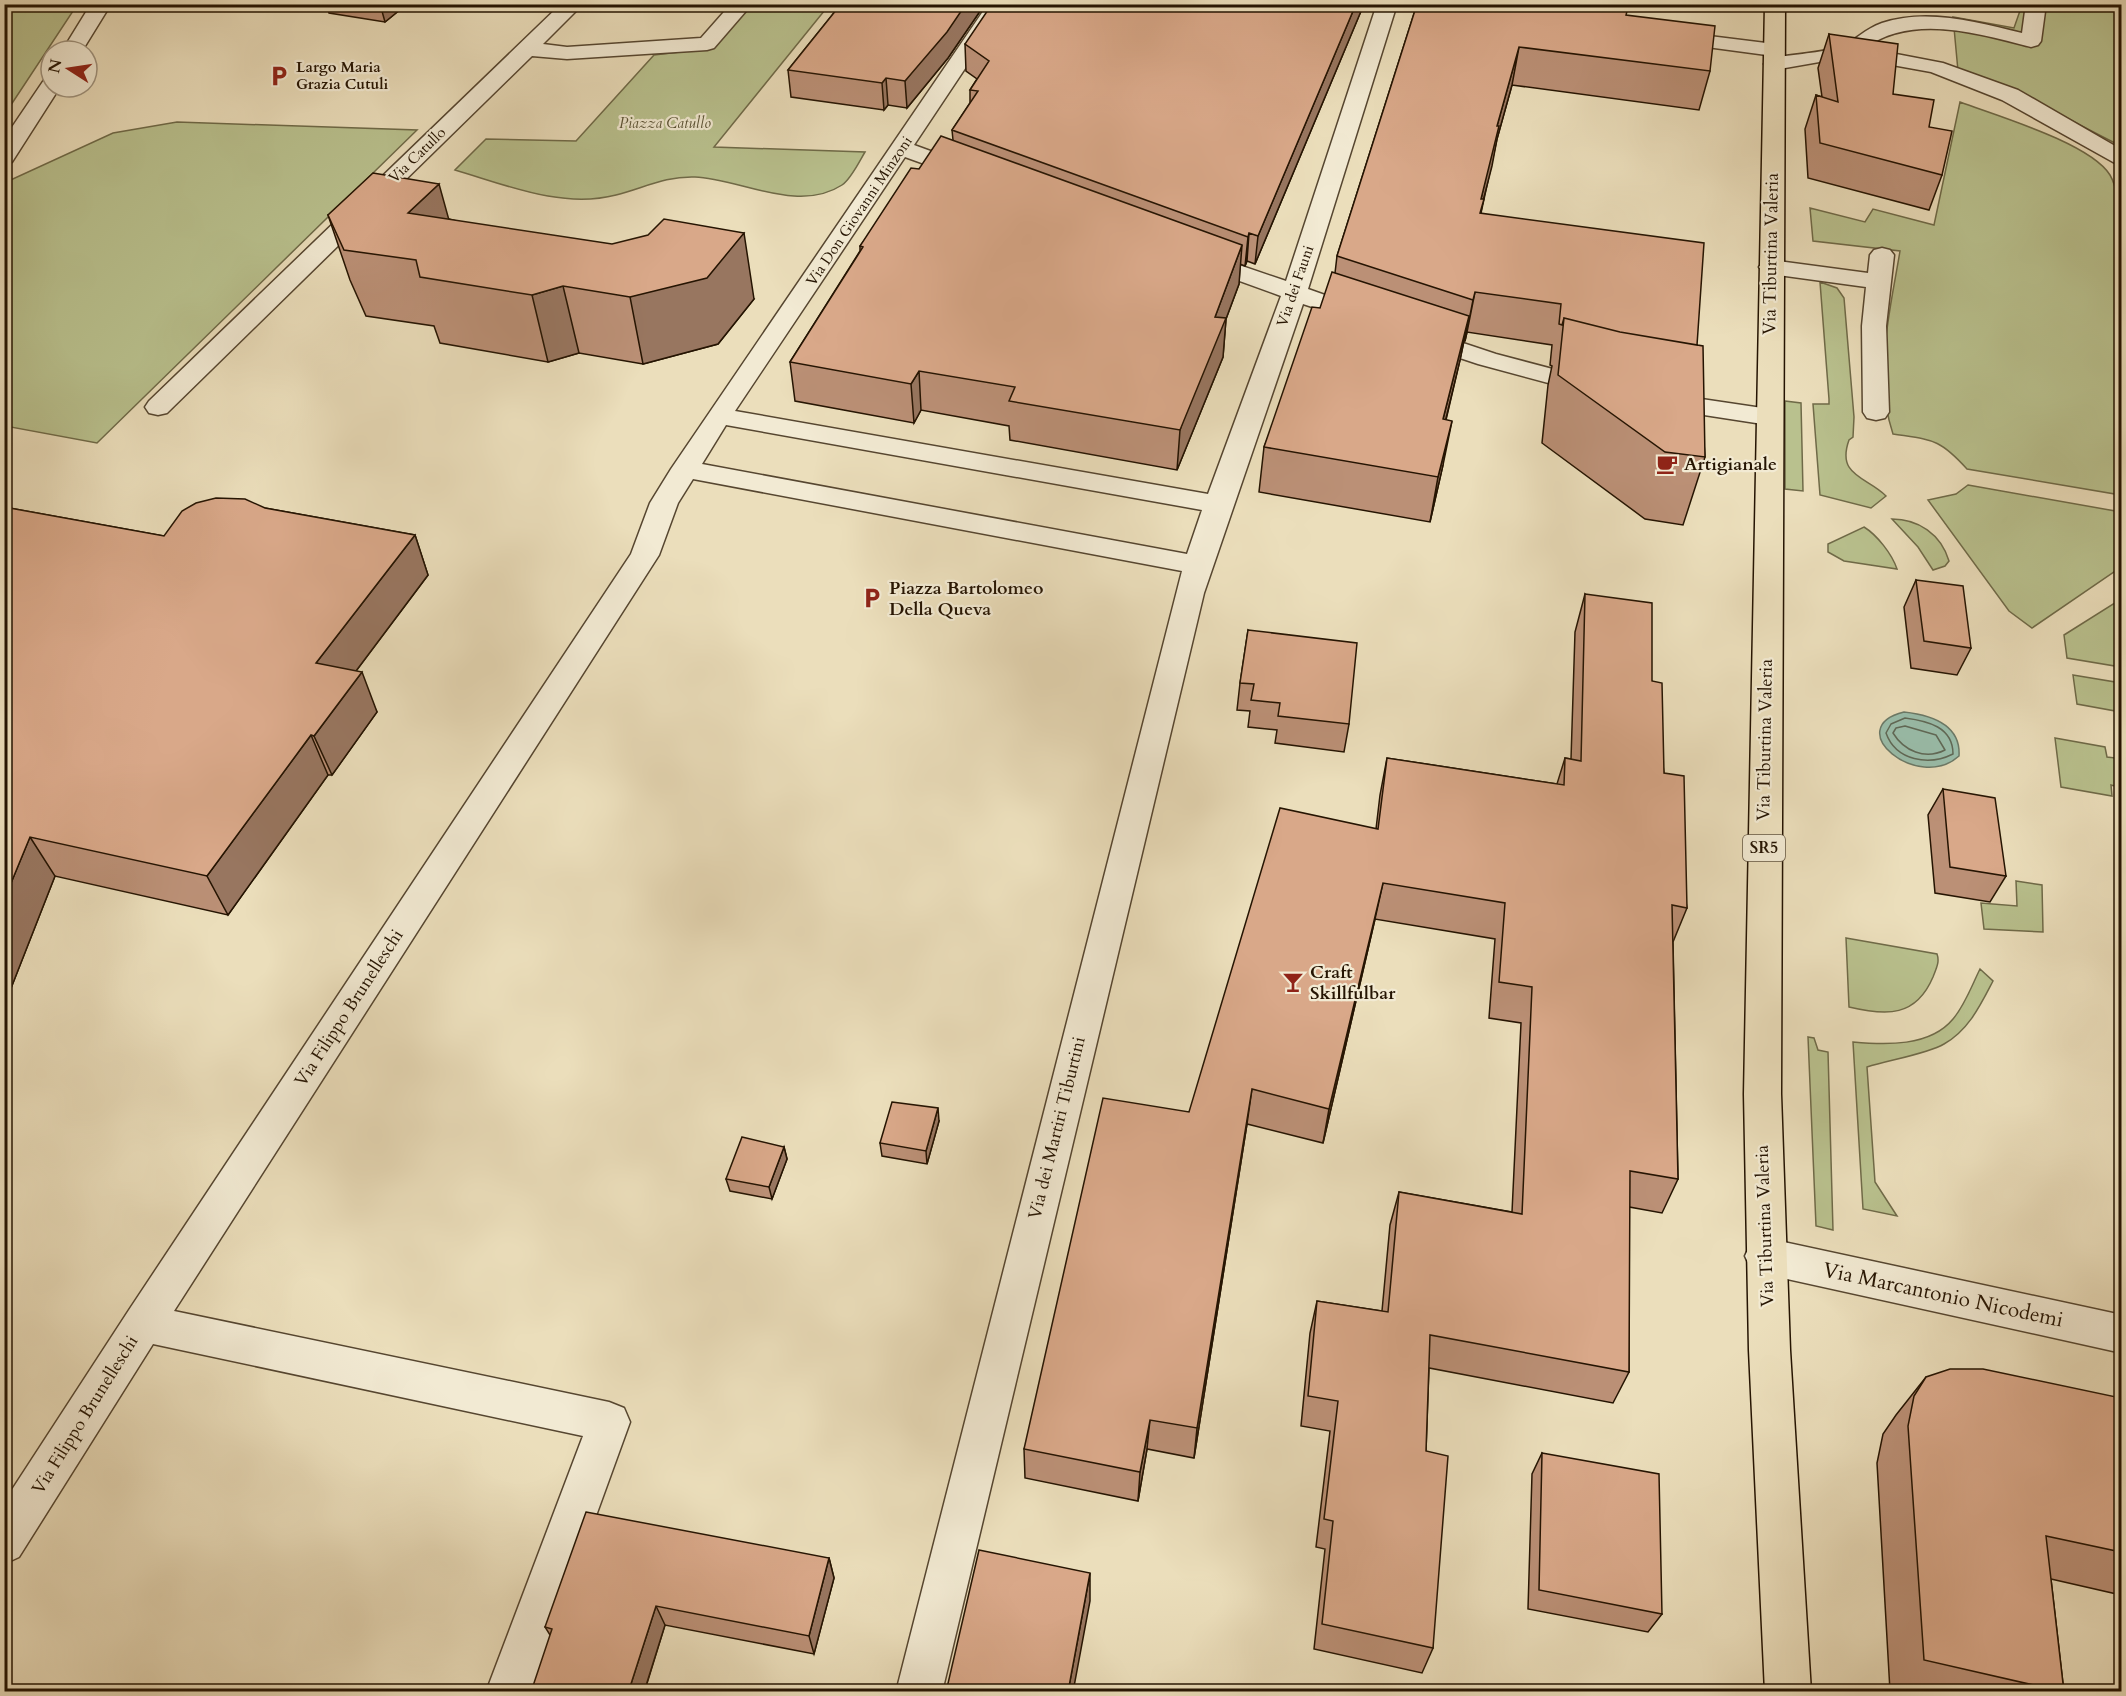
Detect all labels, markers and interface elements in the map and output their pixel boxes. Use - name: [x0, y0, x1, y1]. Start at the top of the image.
- north arrow: [39, 39, 99, 99]
- text: N: [43, 57, 68, 75]
- place label: Largo Maria Grazia Cutuli: [296, 57, 389, 94]
- parking icon: Largo Maria Grazia Cutuli: [267, 64, 291, 88]
- park label: Piazza Catullo: [619, 113, 711, 133]
- street label: Via Catullo: [384, 123, 450, 187]
- street label: Via Don Giovanni Minzoni: [801, 132, 917, 290]
- street label: Via Tiburtina Valeria: [1757, 173, 1785, 335]
- street label: Via dei Fauni: [1272, 243, 1318, 329]
- cafe icon: Artigianale: [1655, 452, 1679, 476]
- place label: Artigianale: [1684, 452, 1777, 477]
- place label: Piazza Bartolomeo Della Queva: [889, 576, 1043, 622]
- parking icon: Piazza Bartolomeo Della Queva: [860, 586, 884, 610]
- street label: Via Tiburtina Valeria: [1751, 659, 1779, 821]
- road number: SR5: [1743, 835, 1785, 861]
- street label: Via Filippo Brunelleschi: [289, 924, 409, 1092]
- place label: Craft Skillfulbar: [1310, 960, 1396, 1006]
- bar icon: Craft Skillfulbar: [1281, 970, 1305, 994]
- street label: Via dei Martiri Tiburtini: [1022, 1034, 1092, 1222]
- street label: Via Tiburtina Valeria: [1750, 1144, 1780, 1307]
- street label: Via Marcantonio Nicodemi: [1820, 1255, 2066, 1335]
- street label: Via Filippo Brunelleschi: [26, 1331, 144, 1499]

